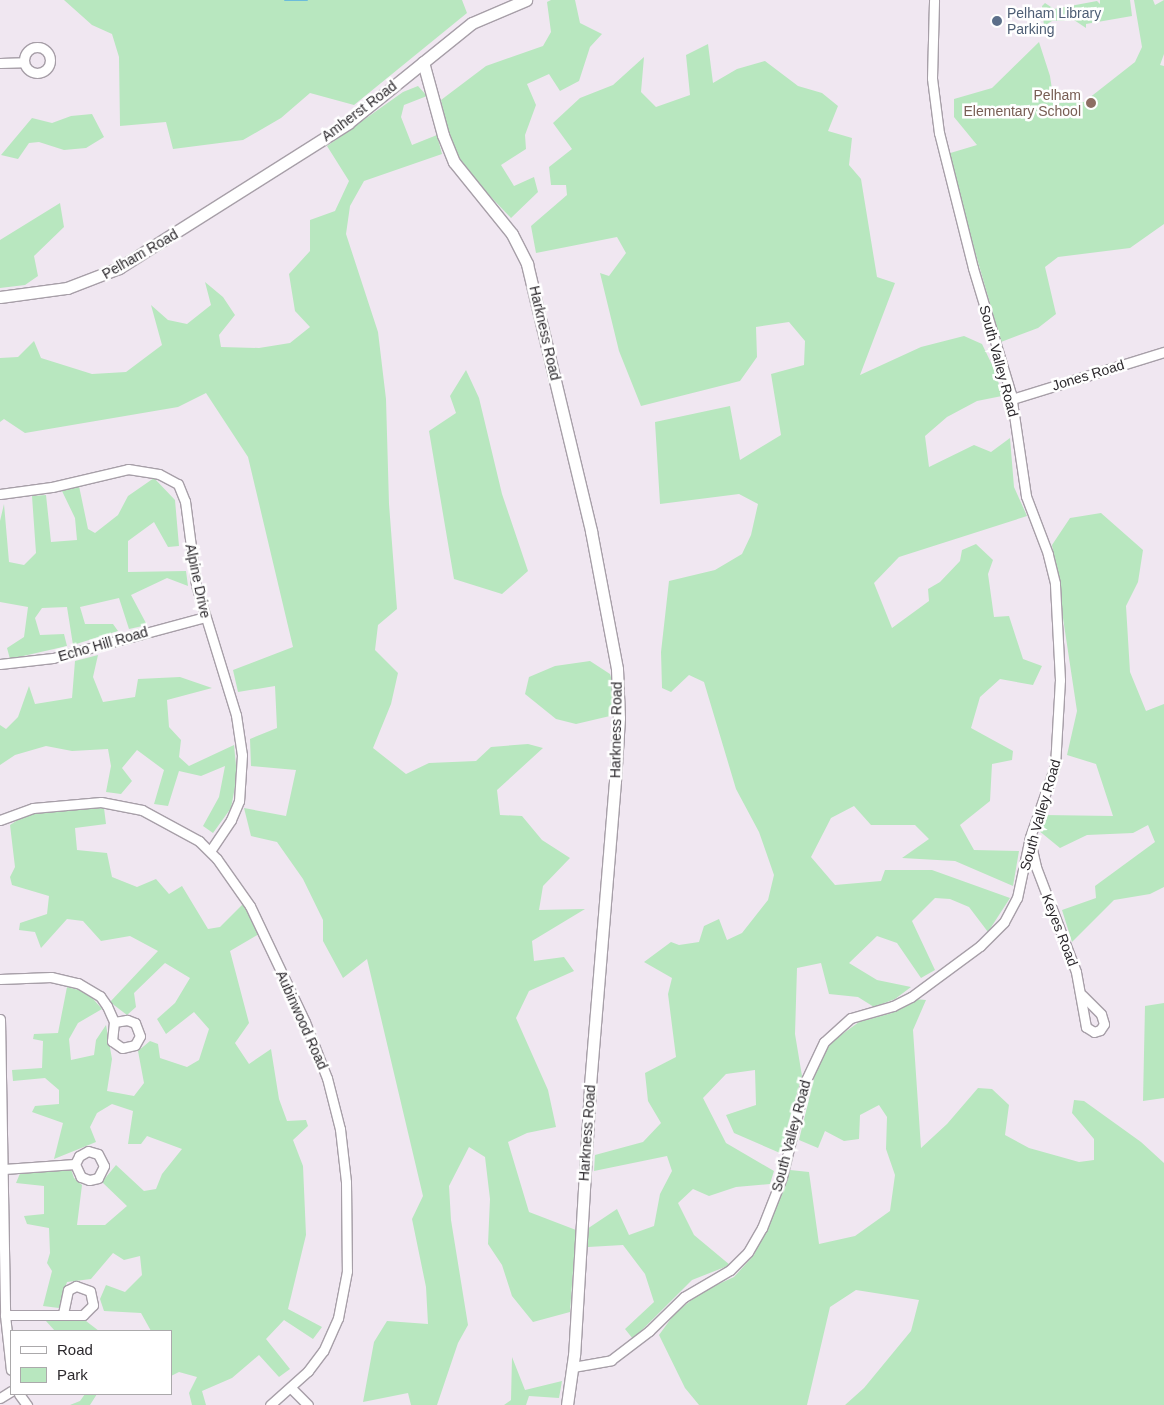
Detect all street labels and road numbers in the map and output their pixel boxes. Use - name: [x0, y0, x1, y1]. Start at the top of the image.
- street label: Amherst Road: [318, 77, 400, 145]
- street label: Pelham Road: [99, 226, 181, 282]
- street label: Harkness Road: [526, 284, 564, 382]
- street label: South Valley Road: [976, 303, 1022, 419]
- street label: Jones Road: [1050, 356, 1126, 394]
- street label: Alpine Drive: [182, 542, 214, 620]
- street label: Echo Hill Road: [56, 623, 150, 665]
- street label: Harkness Road: [607, 682, 625, 778]
- street label: South Valley Road: [1016, 757, 1064, 873]
- street label: Keyes Road: [1038, 891, 1082, 969]
- street label: Aubinwood Road: [273, 968, 331, 1072]
- street label: South Valley Road: [768, 1078, 814, 1194]
- street label: Harkness Road: [575, 1084, 599, 1182]

